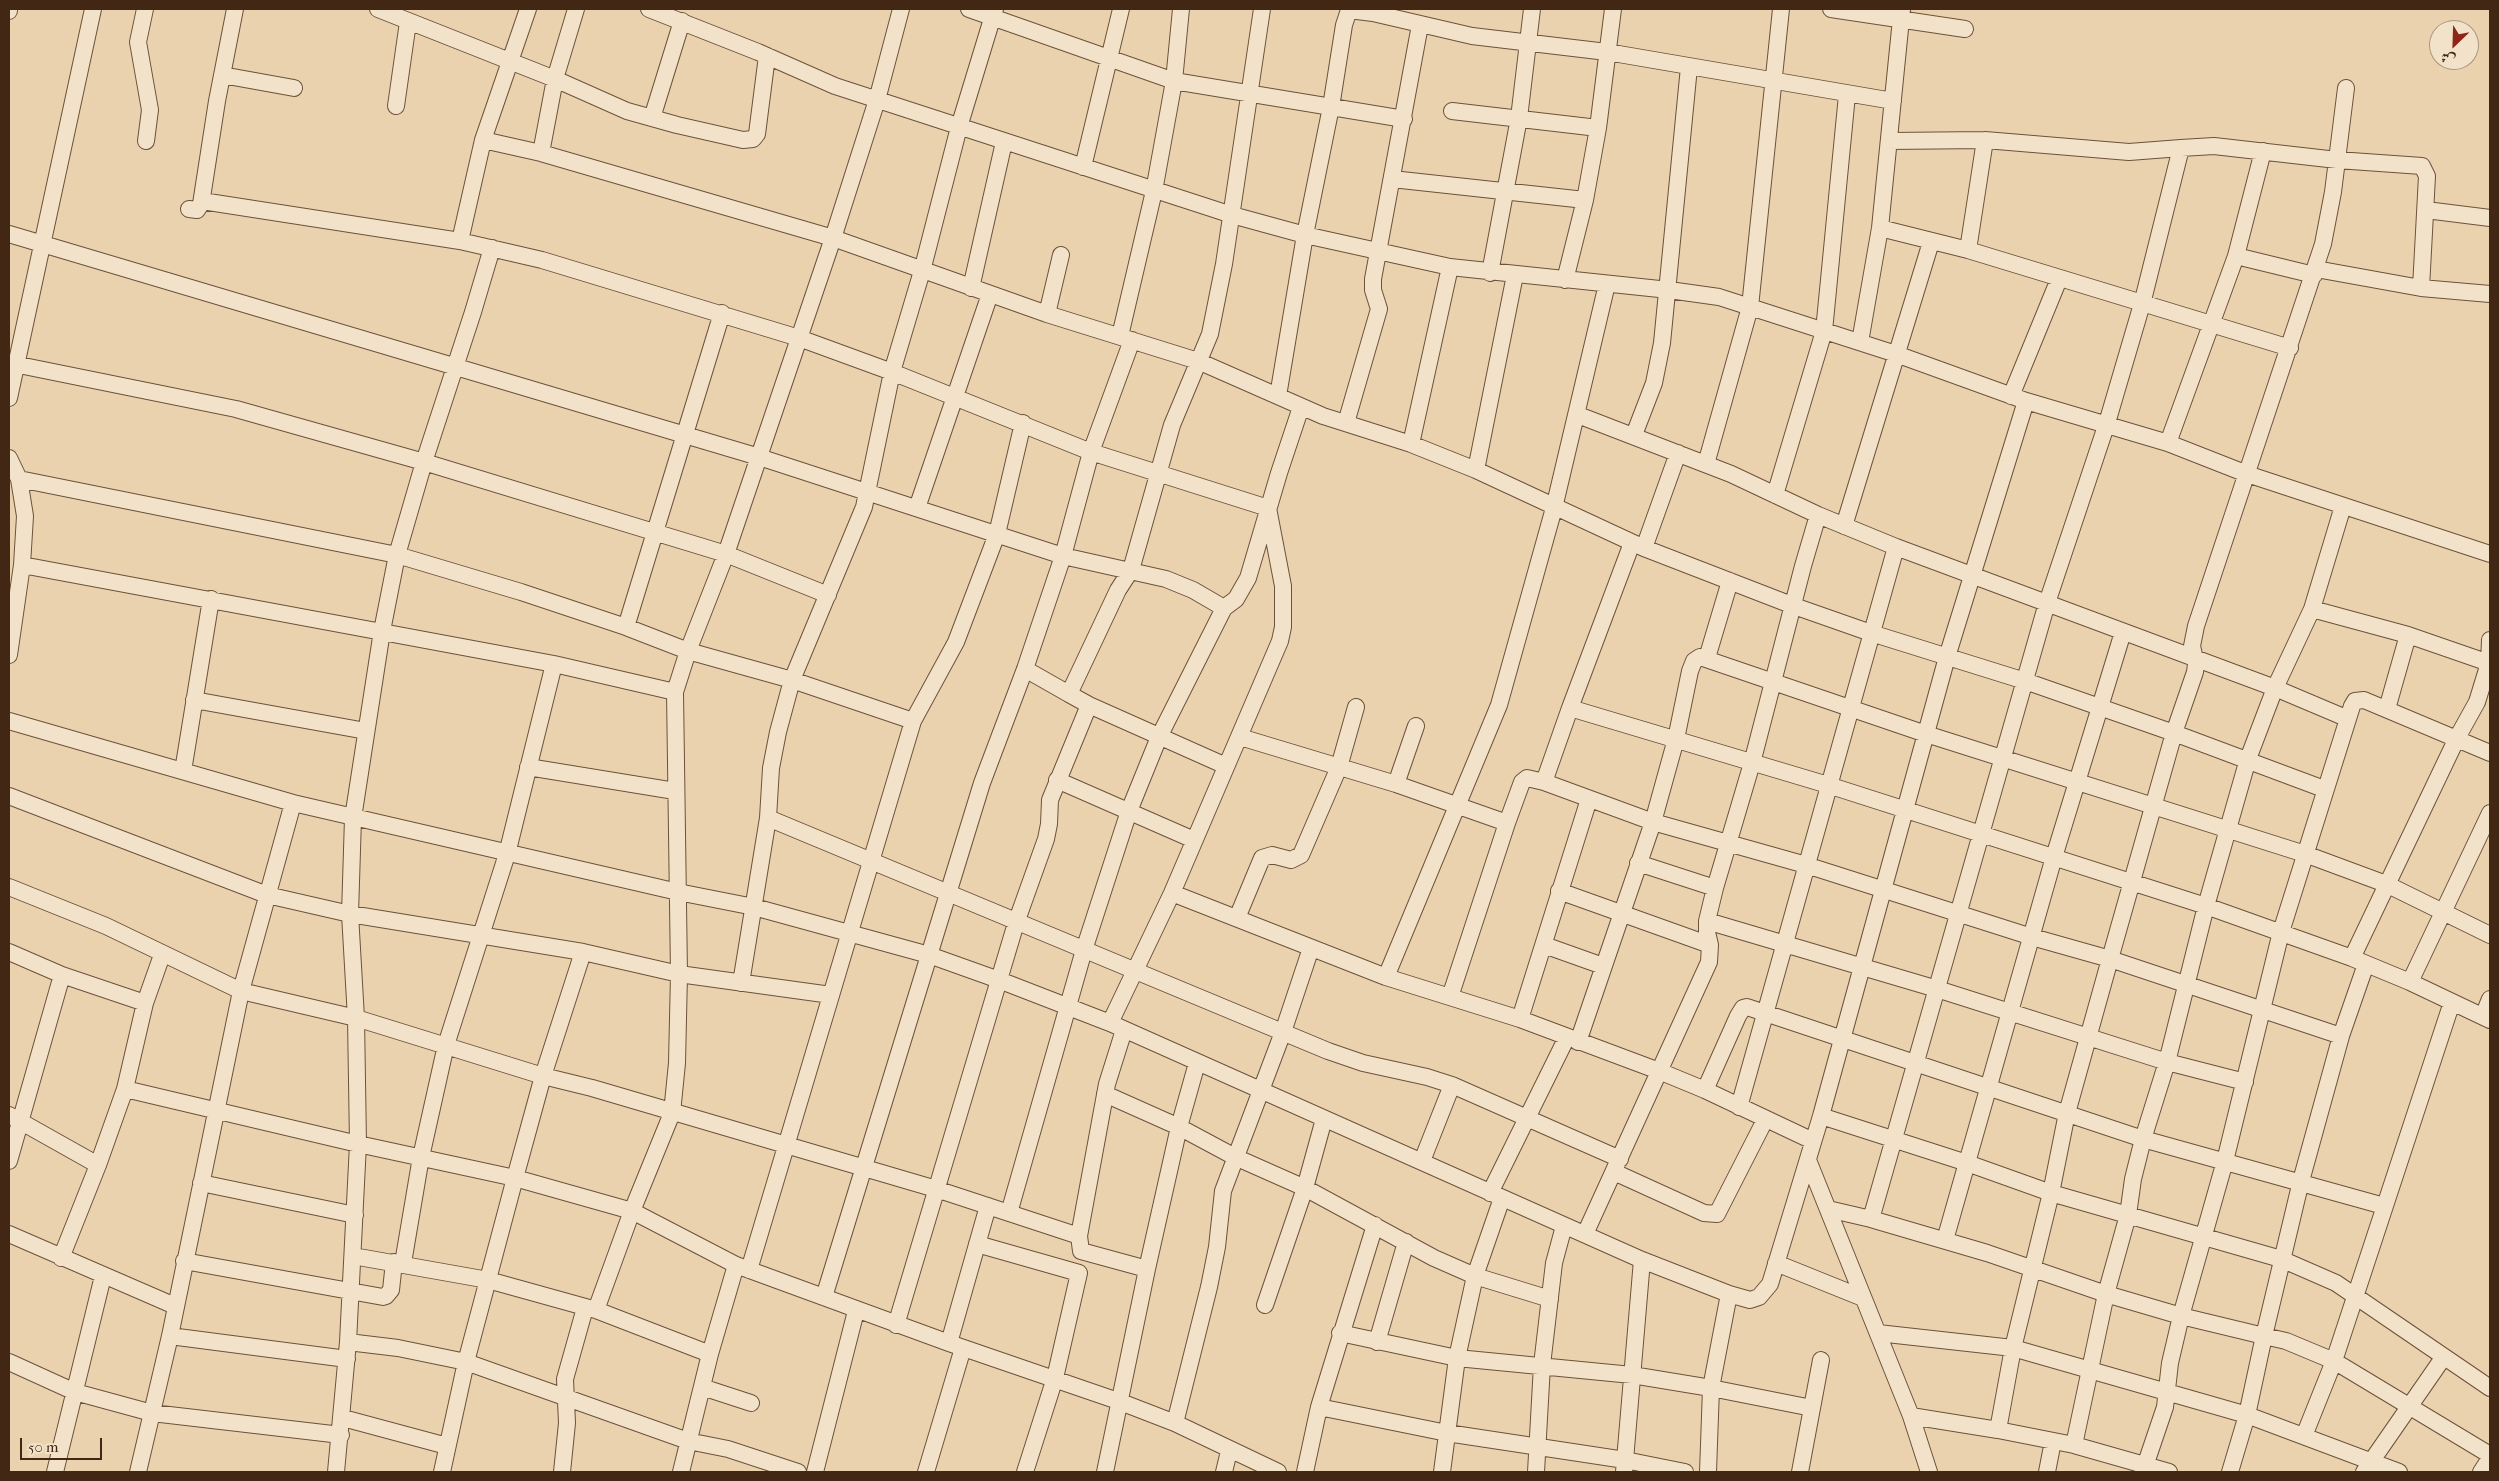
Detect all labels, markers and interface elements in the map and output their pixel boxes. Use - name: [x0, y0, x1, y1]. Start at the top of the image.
- north arrow: [2429, 20, 2479, 70]
- text: ش: [2438, 48, 2458, 69]
- scale bar: [22, 1428, 105, 1460]
- text: 50 m: [28, 1438, 58, 1456]

